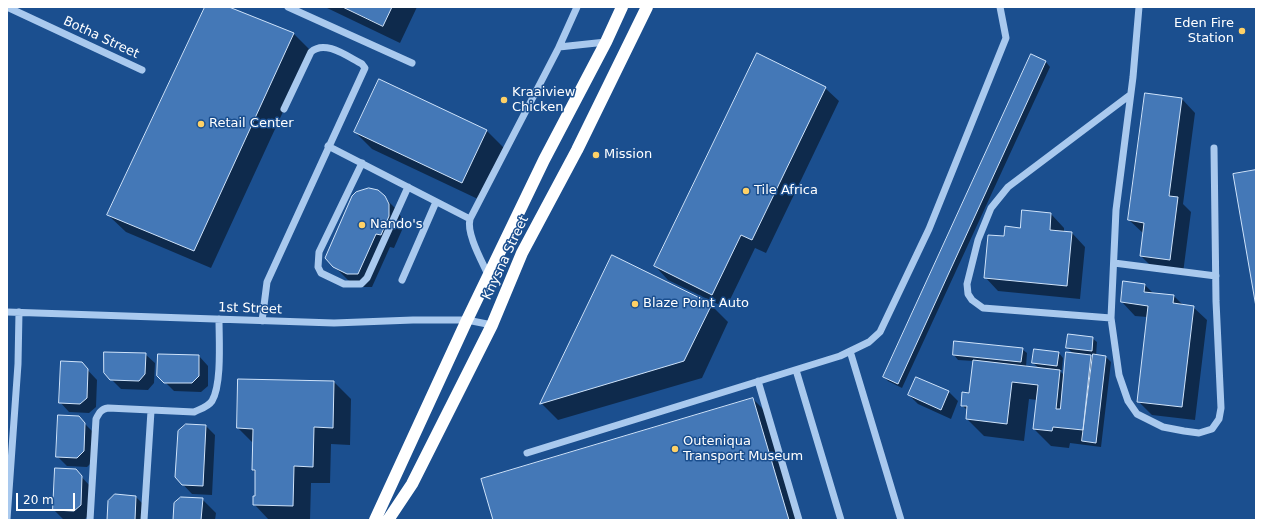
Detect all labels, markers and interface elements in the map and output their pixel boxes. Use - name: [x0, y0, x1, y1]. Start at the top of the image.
- street label: Botha Street: [61, 14, 141, 62]
- place label: Eden Fire Station: [1174, 16, 1234, 47]
- marker: Eden Fire Station: [1237, 26, 1247, 36]
- place label: Kraaiview Chicken: [512, 85, 575, 116]
- marker: Kraaiview Chicken: [499, 95, 509, 105]
- place label: Retail Center: [209, 116, 294, 132]
- marker: Retail Center: [196, 119, 206, 129]
- place label: Mission: [604, 147, 652, 163]
- marker: Mission: [591, 150, 601, 160]
- place label: Tile Africa: [754, 183, 818, 199]
- marker: Tile Africa: [741, 186, 751, 196]
- street label: Knysna Street: [480, 213, 532, 303]
- place label: Nando's: [370, 217, 422, 233]
- marker: Nando's: [357, 220, 367, 230]
- place label: Blaze Point Auto: [643, 296, 749, 312]
- marker: Blaze Point Auto: [630, 299, 640, 309]
- street label: 1st Street: [218, 300, 282, 318]
- place label: Outeniqua Transport Museum: [683, 434, 803, 465]
- marker: Outeniqua Transport Museum: [670, 444, 680, 454]
- scale bar: [18, 485, 77, 511]
- text: 20 m: [23, 493, 54, 507]

